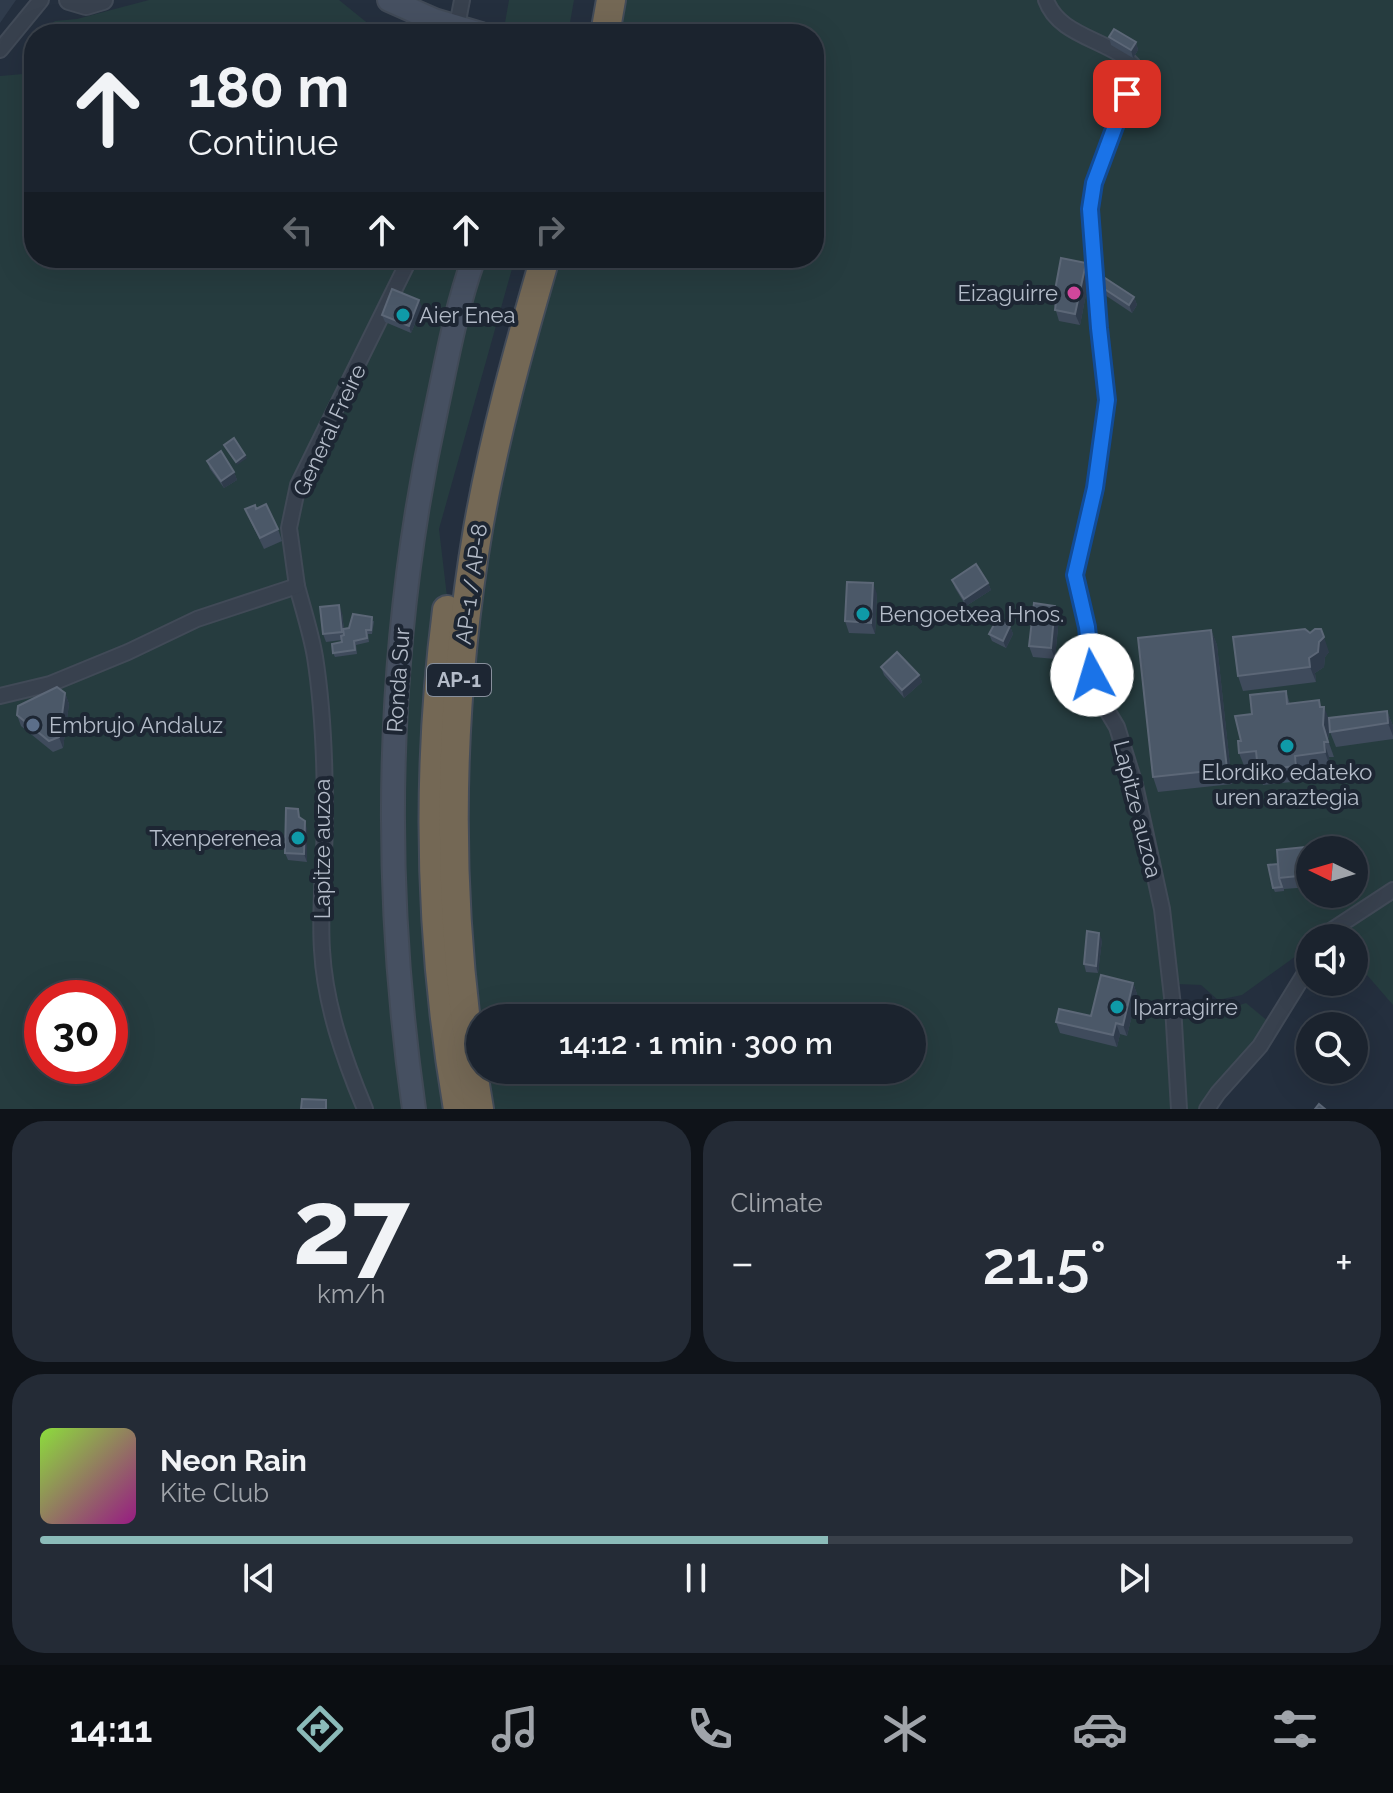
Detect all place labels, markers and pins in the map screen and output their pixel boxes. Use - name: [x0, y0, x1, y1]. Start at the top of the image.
- pin: [1093, 60, 1161, 128]
- place label: Eizaguirre: [958, 280, 1058, 306]
- marker: Eizaguirre: [1065, 284, 1083, 302]
- place label: Aier Enea: [419, 302, 515, 328]
- marker: Aier Enea: [394, 306, 412, 324]
- place label: Bengoetxea Hnos.: [879, 601, 1064, 627]
- marker: Bengoetxea Hnos.: [854, 605, 872, 623]
- place label: Embrujo Andaluz: [49, 712, 223, 738]
- marker: Embrujo Andaluz: [24, 716, 42, 734]
- marker: Elordiko edateko uren araztegia: [1278, 737, 1296, 755]
- place label: Elordiko edateko uren araztegia: [1202, 759, 1372, 810]
- place label: Txenperenea: [149, 825, 282, 851]
- marker: Txenperenea: [289, 829, 307, 847]
- place label: Iparragirre: [1133, 994, 1238, 1020]
- marker: Iparragirre: [1108, 998, 1126, 1016]

